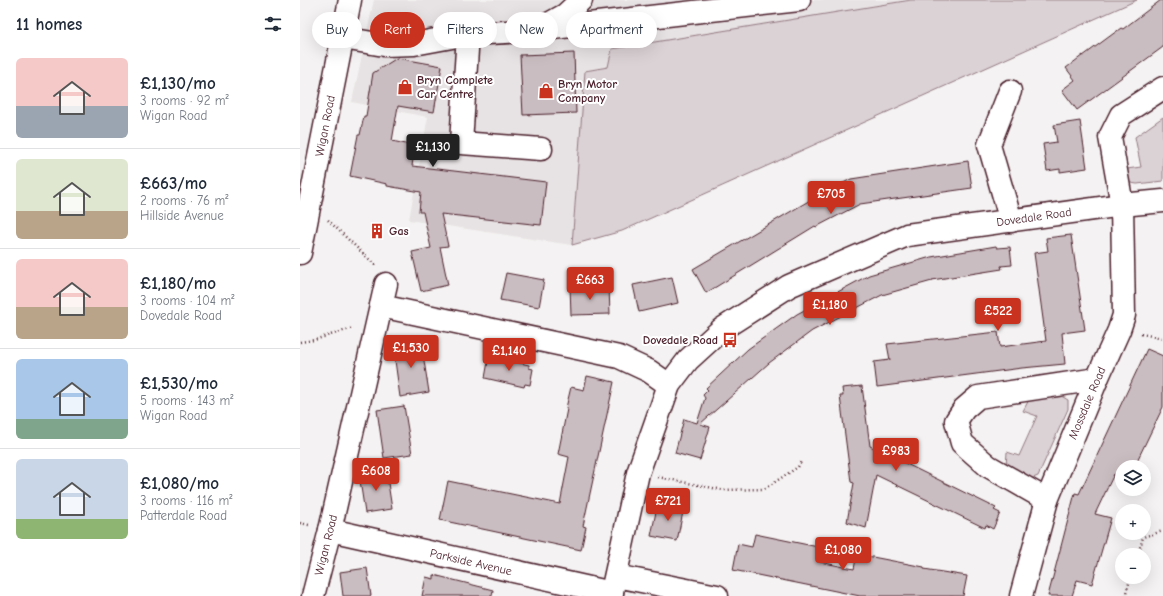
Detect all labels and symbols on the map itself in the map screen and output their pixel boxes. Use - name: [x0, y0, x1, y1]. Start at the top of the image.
- place label: Bryn Complete Car Centre: [417, 73, 493, 101]
- place label: Bryn Motor Company: [558, 77, 617, 105]
- shop icon: Bryn Complete Car Centre: [396, 78, 414, 96]
- shop icon: Bryn Motor Company: [537, 82, 555, 100]
- street label: Wigan Road: [312, 94, 338, 158]
- pin: £1,130: [400, 134, 466, 168]
- pin: £705: [807, 181, 855, 215]
- street label: Dovedale Road: [996, 205, 1072, 229]
- building icon: Gas: [368, 222, 386, 240]
- place label: Gas: [389, 224, 409, 238]
- pin: £663: [566, 267, 614, 301]
- pin: £1,180: [797, 292, 863, 326]
- pin: £522: [974, 298, 1022, 332]
- bus stop icon: Dovedale Road: [721, 331, 739, 349]
- place label: Dovedale Road: [643, 333, 718, 347]
- pin: £1,530: [378, 335, 444, 369]
- pin: £1,140: [476, 338, 542, 372]
- street label: Mossdale Road: [1065, 365, 1109, 441]
- pin: £983: [872, 438, 920, 472]
- pin: £608: [352, 458, 400, 492]
- pin: £721: [644, 488, 692, 522]
- street label: Wigan Road: [312, 513, 340, 577]
- pin: £1,080: [810, 537, 876, 571]
- street label: Parkside Avenue: [429, 546, 513, 578]

